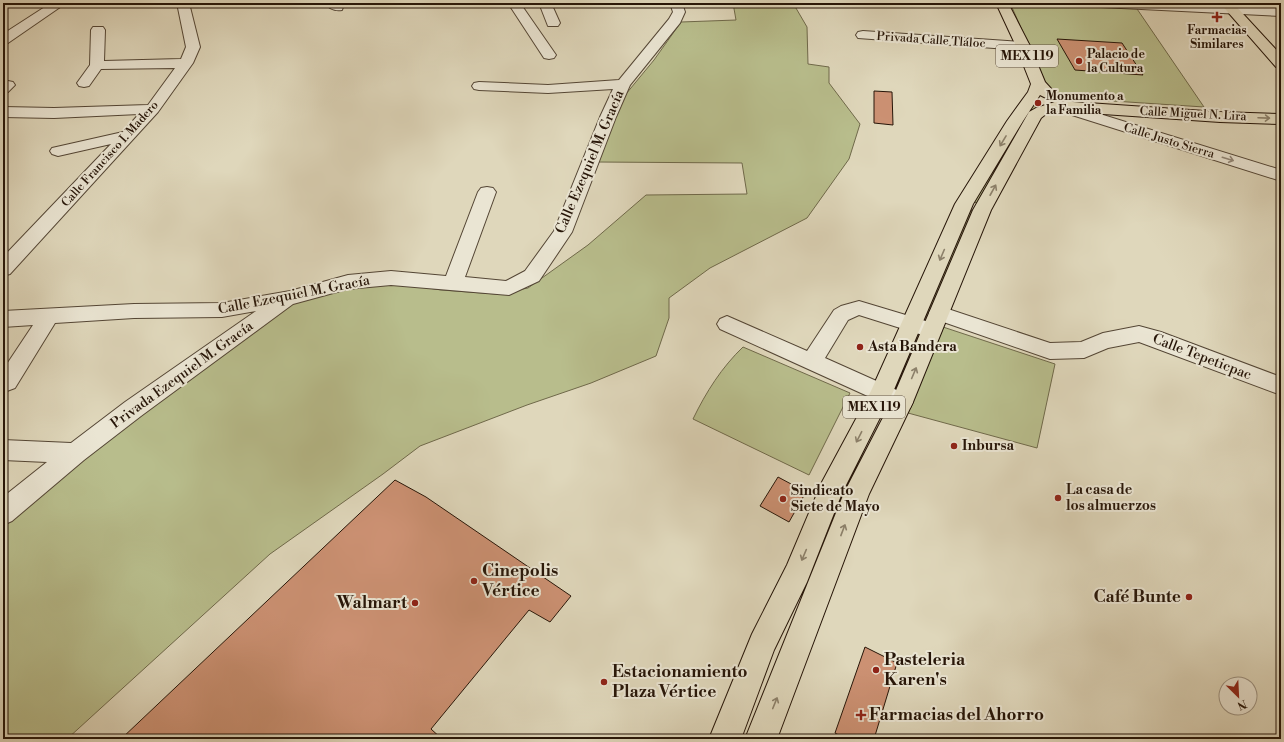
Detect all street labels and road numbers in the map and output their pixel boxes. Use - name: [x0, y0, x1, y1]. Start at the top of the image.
- street label: Privada Calle Tláloc: [876, 29, 986, 51]
- road number: MEX 119: [996, 45, 1058, 67]
- street label: Calle Ezequiel M. Gracía: [552, 87, 629, 237]
- street label: Calle Francisco I. Madero: [58, 98, 162, 210]
- street label: Calle Miguel N. Lira: [1139, 104, 1248, 124]
- street label: Calle Justo Sierra: [1122, 120, 1217, 162]
- street label: Calle Ezequiel M. Gracía: [217, 271, 372, 319]
- street label: Privada Ezequiel M. Gracía: [107, 317, 258, 433]
- street label: Calle Tepeticpac: [1150, 330, 1254, 384]
- road number: MEX 119: [843, 396, 905, 418]

